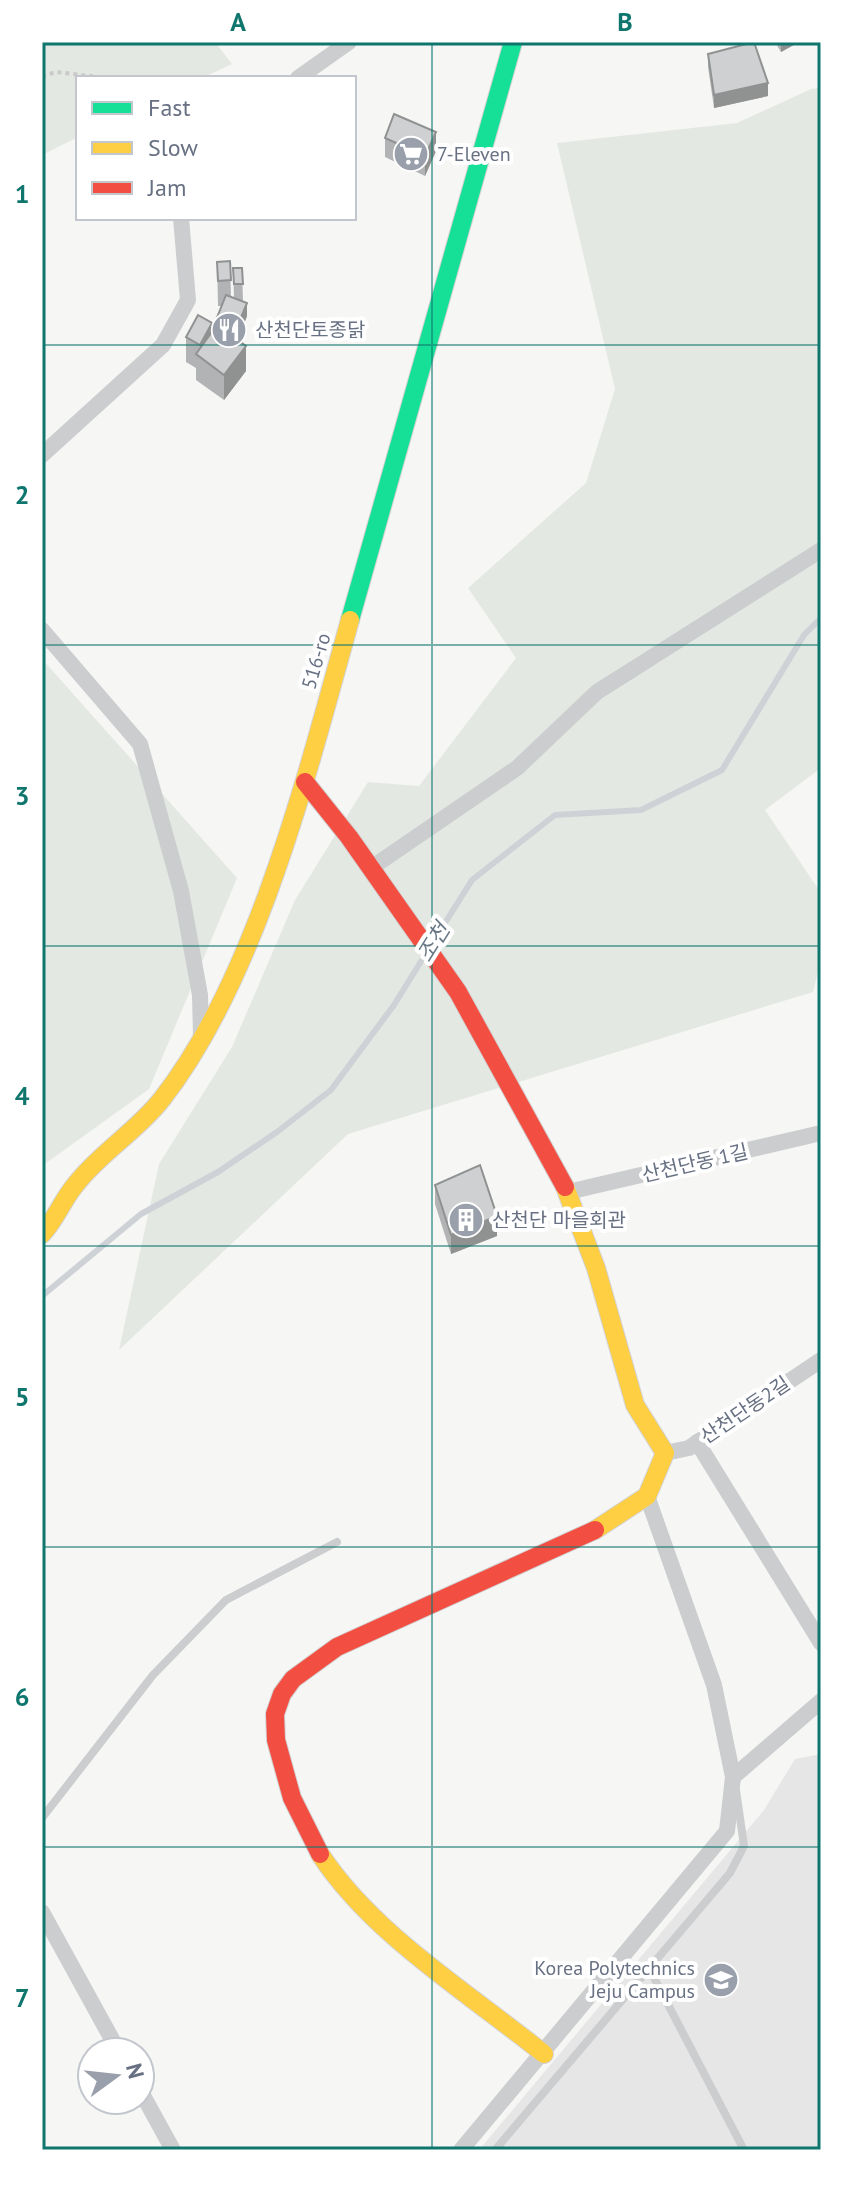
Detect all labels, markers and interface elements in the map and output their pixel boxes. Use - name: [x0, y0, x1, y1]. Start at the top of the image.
- text: A: [230, 5, 246, 38]
- text: B: [617, 5, 633, 38]
- legend: [76, 76, 356, 220]
- text: Fast: [148, 92, 191, 123]
- text: Slow: [148, 132, 198, 163]
- supermarket icon: 7-Eleven: [392, 135, 430, 173]
- place label: 7-Eleven: [437, 141, 511, 167]
- text: Jam: [147, 172, 186, 203]
- text: 1: [15, 177, 29, 210]
- restaurant icon: 산천단토종닭: [210, 311, 248, 349]
- place label: 산천단토종닭: [255, 317, 365, 343]
- text: 2: [15, 478, 29, 511]
- street label: 516-ro: [296, 630, 336, 692]
- text: 3: [15, 779, 29, 812]
- water label: 조천: [410, 915, 457, 967]
- text: 4: [15, 1079, 30, 1112]
- street label: 산천단동 1길: [639, 1138, 751, 1188]
- building icon: 산천단 마을회관: [447, 1201, 485, 1239]
- place label: 산천단 마을회관: [492, 1207, 626, 1233]
- street label: 산천단동2길: [695, 1370, 795, 1450]
- text: 5: [15, 1380, 29, 1413]
- text: 6: [15, 1680, 29, 1713]
- place label: Korea Polytechnics Jeju Campus: [534, 1955, 695, 2004]
- school or university icon: Korea Polytechnics Jeju Campus: [702, 1961, 740, 1999]
- text: 7: [15, 1981, 29, 2014]
- north arrow: [76, 2036, 156, 2116]
- text: N: [120, 2060, 151, 2081]

